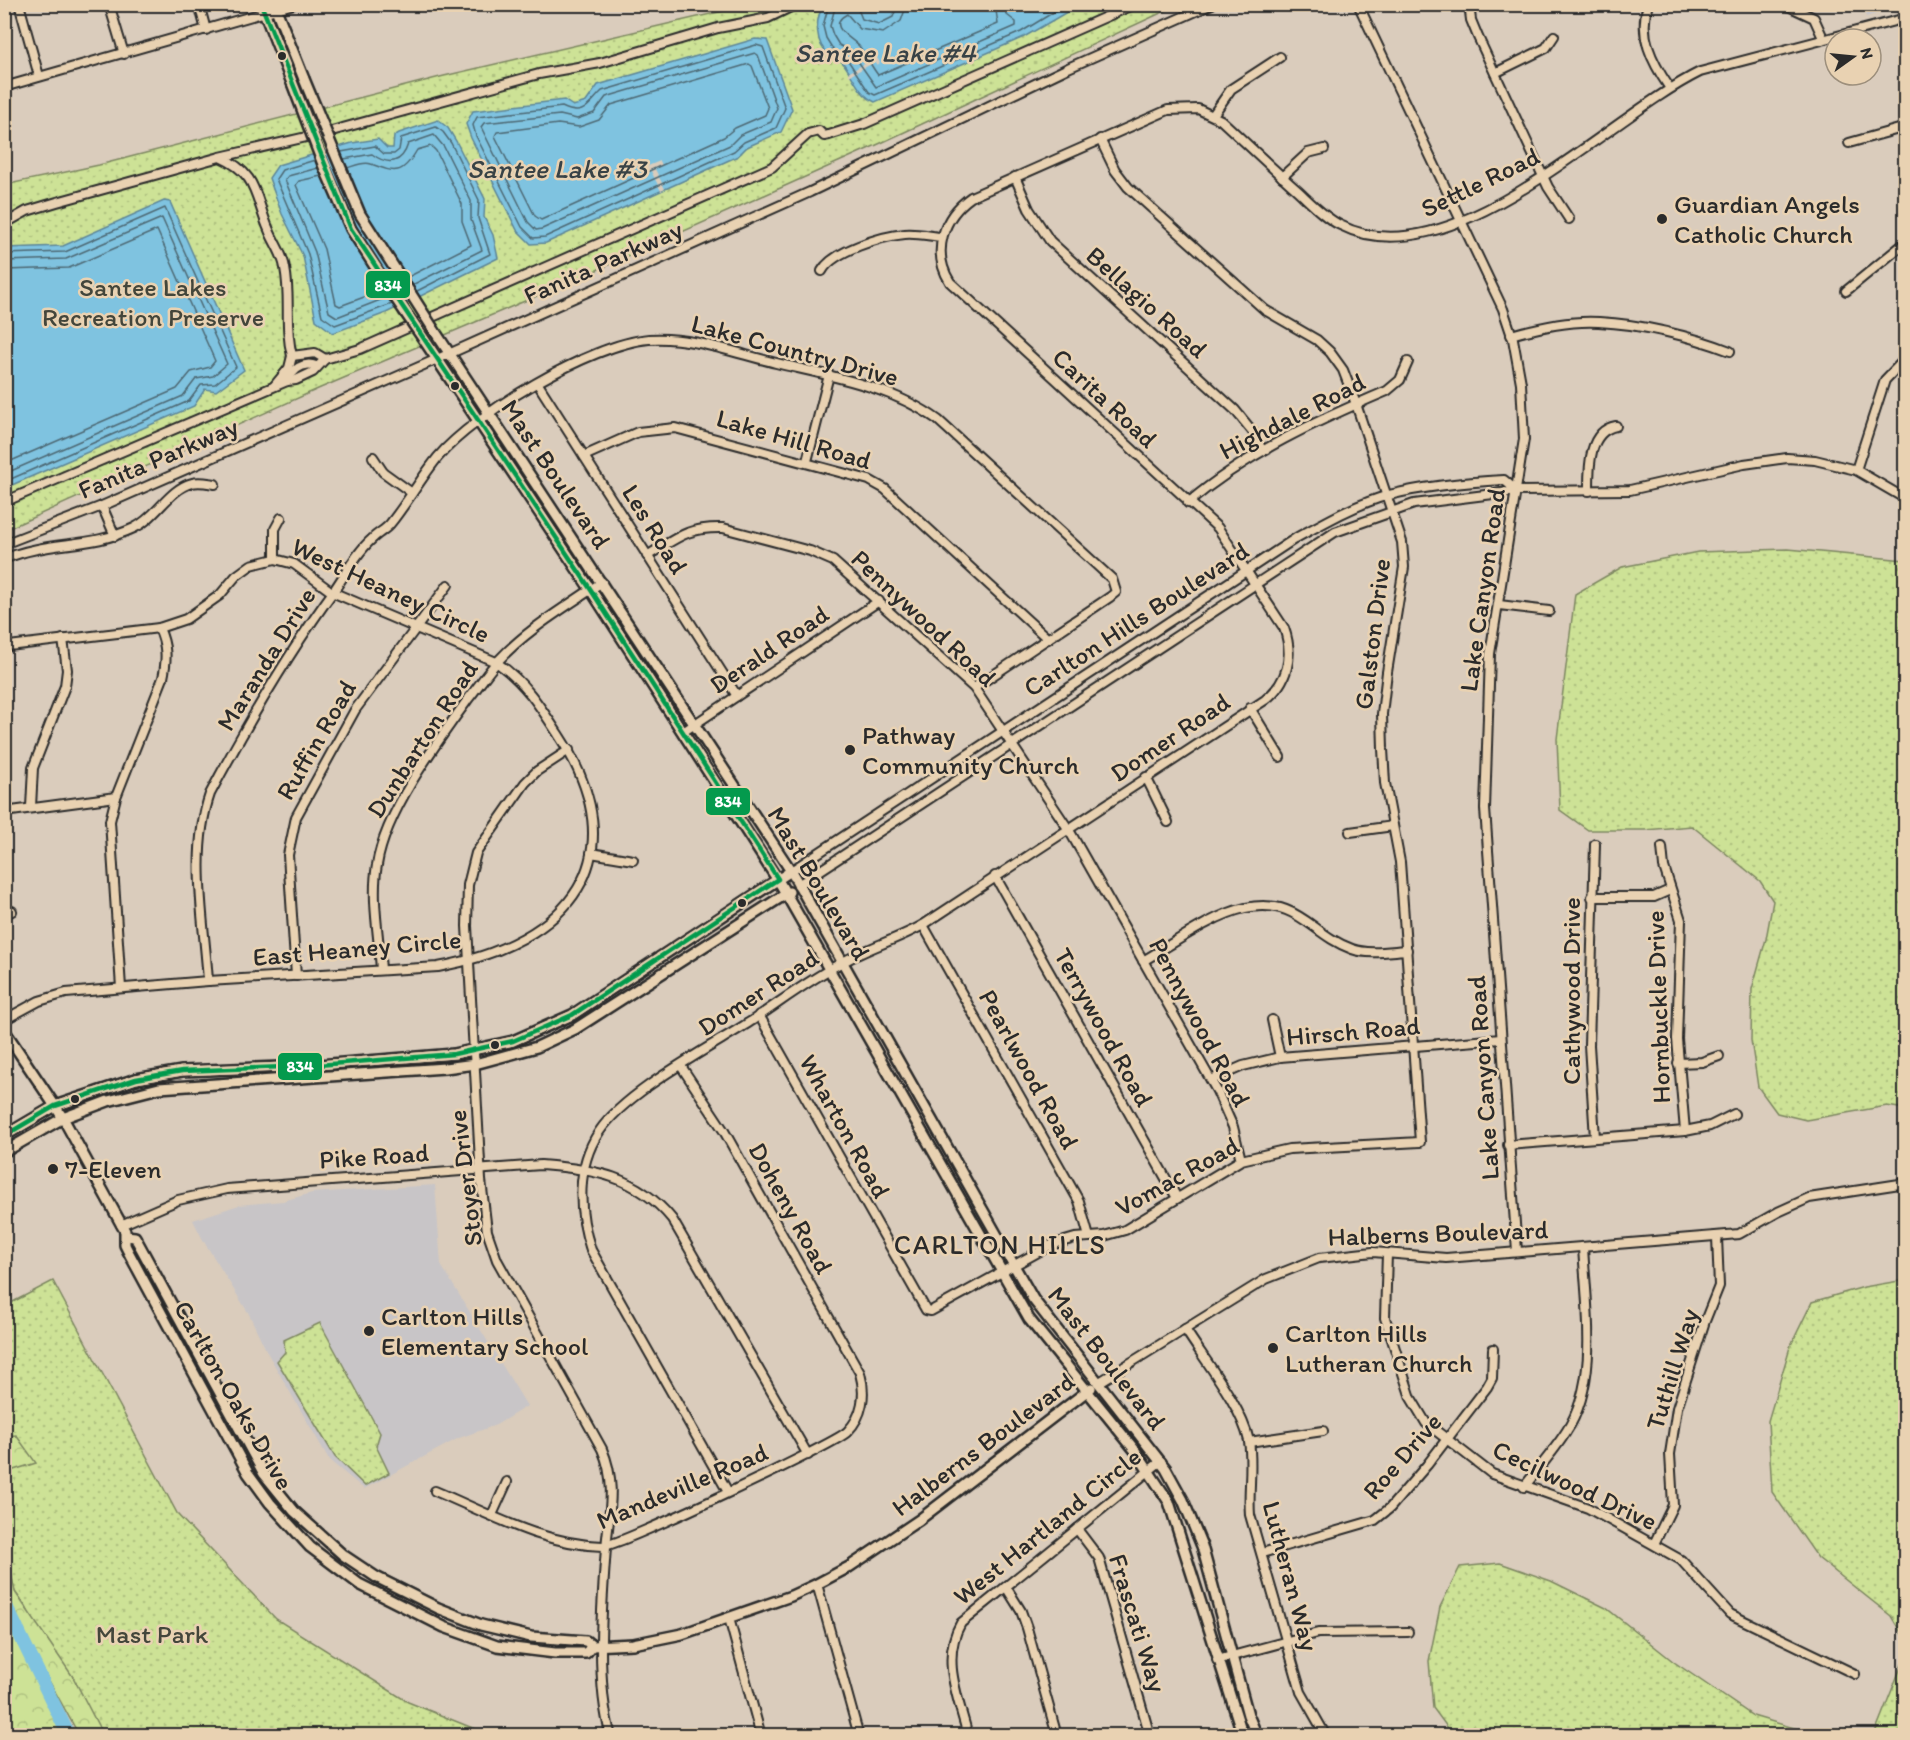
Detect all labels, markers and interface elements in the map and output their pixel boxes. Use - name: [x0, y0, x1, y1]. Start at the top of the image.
- north arrow: [1823, 27, 1883, 87]
- water label: Santee Lake #4: [795, 36, 977, 69]
- text: N: [1856, 46, 1878, 61]
- unlabelled marker: [276, 50, 288, 62]
- street label: Settle Road: [1416, 140, 1545, 224]
- water label: Santee Lake #3: [467, 152, 649, 185]
- place label: Guardian Angels Catholic Church: [1674, 188, 1860, 250]
- marker: Guardian Angels Catholic Church: [1655, 212, 1669, 226]
- street label: Fanita Parkway: [519, 213, 687, 311]
- street label: Bellagio Road: [1080, 239, 1215, 365]
- line badge: 834: [365, 270, 411, 299]
- park label: Santee Lakes Recreation Preserve: [42, 271, 264, 333]
- text: 834: [374, 276, 402, 295]
- street label: Lake Country Drive: [688, 307, 902, 393]
- street label: Carita Road: [1046, 341, 1164, 455]
- street label: Highdale Road: [1214, 365, 1370, 466]
- unlabelled marker: [449, 380, 461, 392]
- street label: Mast Boulevard: [494, 393, 618, 555]
- street label: Lake Hill Road: [713, 402, 876, 477]
- street label: Fanita Parkway: [73, 410, 243, 506]
- street label: Les Road: [615, 478, 695, 580]
- street label: Lake Canyon Road: [1452, 486, 1512, 694]
- street label: West Heaney Circle: [287, 530, 495, 650]
- street label: Carlton Hills Boulevard: [1017, 534, 1255, 704]
- street label: Pennywood Road: [845, 543, 1003, 693]
- street label: Galston Drive: [1347, 557, 1397, 711]
- street label: Maranda Drive: [209, 581, 323, 737]
- street label: Derald Road: [703, 597, 835, 701]
- street label: Dunbarton Road: [359, 654, 485, 824]
- street label: Ruffin Road: [269, 674, 363, 806]
- street label: Domer Road: [1104, 685, 1236, 789]
- place label: Pathway Community Church: [862, 719, 1079, 781]
- marker: Pathway Community Church: [843, 743, 857, 757]
- line badge: 834: [705, 787, 751, 816]
- text: 834: [714, 792, 742, 811]
- street label: Mast Boulevard: [761, 800, 877, 966]
- unlabelled marker: [736, 897, 748, 909]
- street label: Cathywood Drive: [1555, 897, 1587, 1085]
- street label: Hornbuckle Drive: [1639, 910, 1677, 1104]
- street label: East Heaney Circle: [251, 923, 463, 973]
- street label: Pennywood Road: [1142, 932, 1258, 1112]
- street label: Domer Road: [692, 941, 824, 1043]
- street label: Terrywood Road: [1047, 942, 1161, 1112]
- street label: Lake Canyon Road: [1460, 975, 1506, 1181]
- street label: Pearlwood Road: [972, 984, 1086, 1155]
- street label: Hirsch Road: [1285, 1009, 1421, 1053]
- unlabelled marker: [489, 1039, 501, 1051]
- street label: Wharton Road: [792, 1049, 898, 1204]
- line badge: 834: [277, 1052, 323, 1081]
- text: 834: [286, 1057, 314, 1076]
- unlabelled marker: [69, 1093, 81, 1105]
- street label: Stoyer Drive: [441, 1108, 489, 1248]
- street label: Vomac Road: [1109, 1129, 1245, 1223]
- street label: Pike Road: [318, 1136, 430, 1176]
- street label: Doheny Road: [742, 1137, 841, 1280]
- place label: 7-Eleven: [65, 1153, 162, 1185]
- marker: 7-Eleven: [46, 1162, 60, 1176]
- street label: Halberns Boulevard: [1327, 1213, 1549, 1253]
- district label: CARLTON HILLS: [894, 1228, 1106, 1261]
- street label: Mast Boulevard: [1041, 1280, 1173, 1436]
- street label: Carlton Oaks Drive: [167, 1295, 301, 1495]
- place label: Carlton Hills Elementary School: [381, 1300, 588, 1362]
- street label: Tuthill Way: [1638, 1304, 1706, 1434]
- place label: Carlton Hills Lutheran Church: [1285, 1317, 1472, 1379]
- marker: Carlton Hills Elementary School: [362, 1324, 376, 1338]
- marker: Carlton Hills Lutheran Church: [1266, 1341, 1280, 1355]
- street label: Halberns Boulevard: [885, 1365, 1081, 1523]
- street label: Roe Drive: [1356, 1406, 1448, 1506]
- street label: Cecilwood Drive: [1488, 1433, 1662, 1537]
- street label: Mandeville Road: [591, 1436, 773, 1536]
- street label: West Hartland Circle: [947, 1440, 1147, 1612]
- street label: Lutheran Way: [1256, 1497, 1326, 1655]
- street label: Frascati Way: [1102, 1550, 1174, 1696]
- park label: Mast Park: [96, 1618, 209, 1650]

